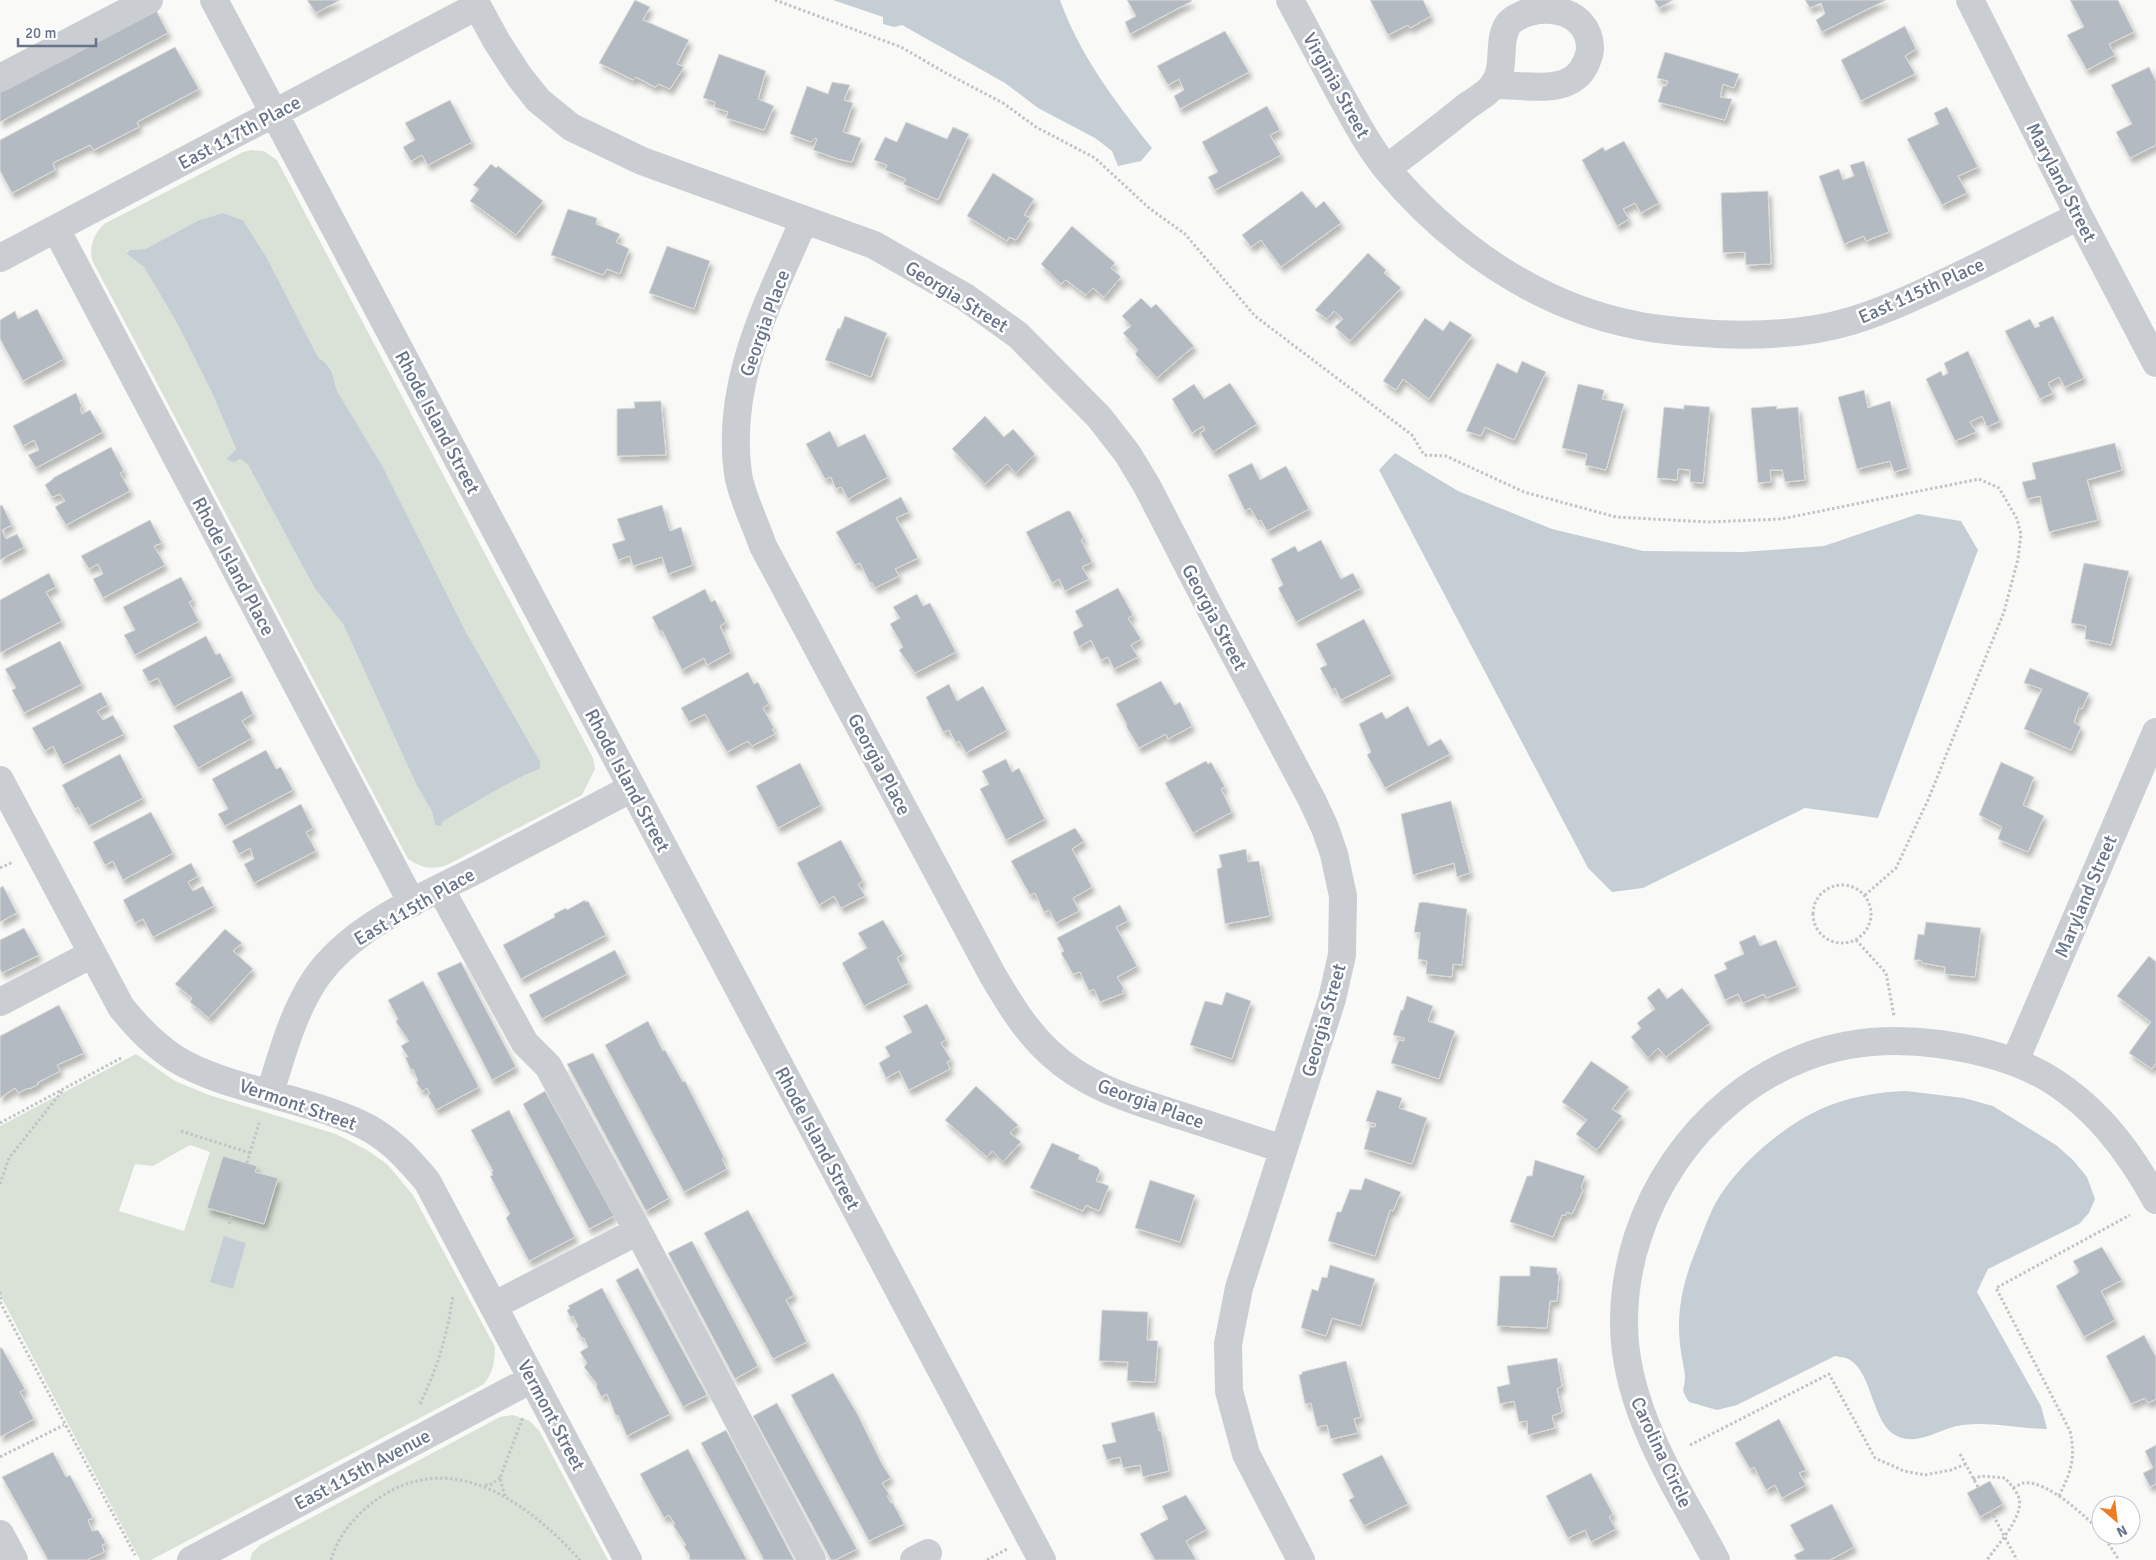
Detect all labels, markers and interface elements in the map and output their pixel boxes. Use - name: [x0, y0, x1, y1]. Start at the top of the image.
- scale bar: [18, 15, 95, 47]
- text: 20 m: [25, 24, 56, 42]
- street label: Virginia Street: [1297, 29, 1375, 143]
- street label: East 117th Place: [174, 90, 305, 175]
- street label: Maryland Street: [2021, 119, 2102, 246]
- street label: East 115th Place: [1855, 252, 1988, 329]
- street label: Georgia Street: [901, 256, 1013, 338]
- street label: Georgia Place: [735, 267, 795, 380]
- street label: Rhode Island Street: [389, 347, 485, 498]
- street label: Rhode Island Place: [187, 493, 280, 640]
- street label: Georgia Street: [1176, 560, 1252, 675]
- street label: Rhode Island Street: [579, 705, 675, 856]
- street label: Georgia Place: [842, 710, 916, 819]
- street label: Maryland Street: [2049, 831, 2123, 961]
- street label: East 115th Place: [350, 863, 479, 951]
- street label: Georgia Street: [1296, 960, 1352, 1080]
- street label: Rhode Island Street: [769, 1063, 865, 1214]
- street label: Vermont Street: [236, 1074, 360, 1136]
- street label: Georgia Place: [1094, 1074, 1207, 1134]
- street label: Vermont Street: [512, 1356, 591, 1475]
- street label: Carolina Circle: [1625, 1393, 1697, 1512]
- street label: East 115th Avenue: [290, 1424, 435, 1516]
- north arrow: [2091, 1495, 2141, 1545]
- text: N: [2114, 1521, 2130, 1541]

